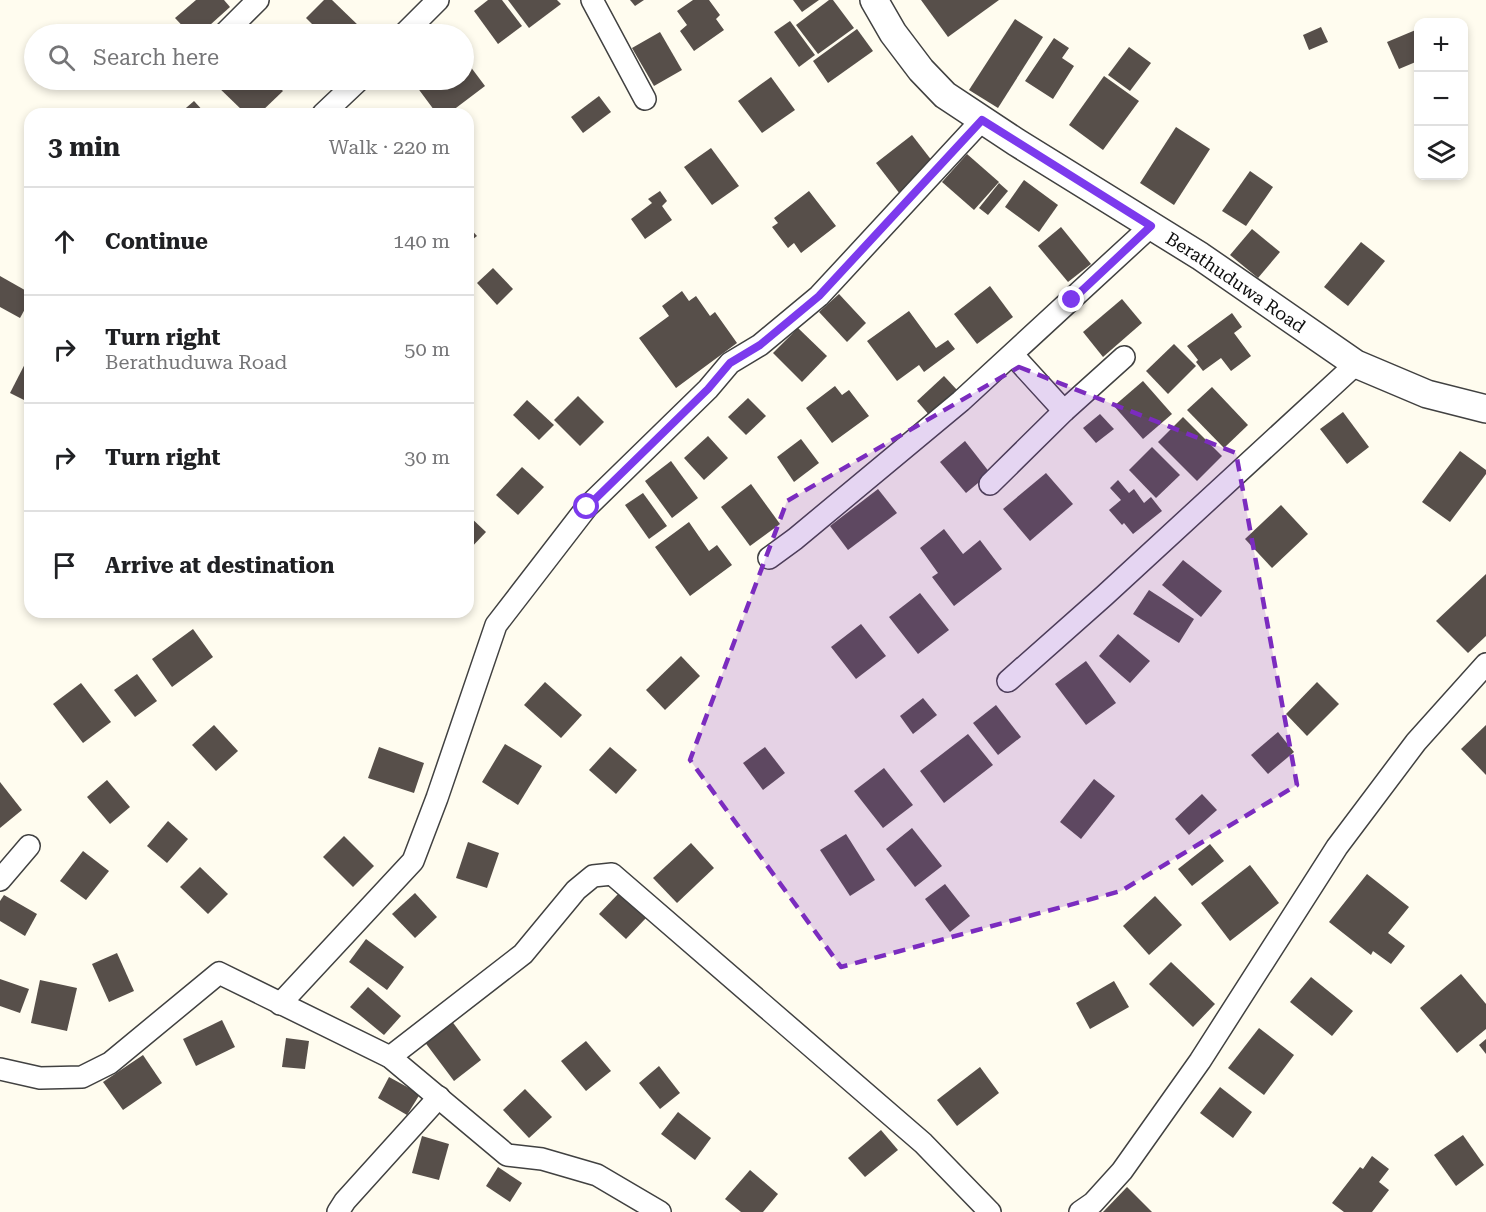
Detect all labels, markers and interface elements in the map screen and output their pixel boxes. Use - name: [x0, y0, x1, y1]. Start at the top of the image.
- map controls: [1414, 18, 1468, 180]
- button: +: [1414, 18, 1468, 72]
- search box: [24, 24, 474, 90]
- icon: search: [45, 41, 78, 74]
- text: Search here: [93, 45, 219, 70]
- button: −: [1414, 72, 1468, 126]
- button: layers: [1414, 126, 1468, 180]
- text: 3 min: [48, 132, 120, 162]
- text: Walk · 220 m: [329, 135, 450, 159]
- icon: ahead: [48, 225, 81, 258]
- street label: Berathuduwa Road: [1162, 227, 1310, 337]
- text: Continue: [105, 229, 208, 254]
- text: 140 m: [393, 229, 450, 253]
- route end: [1058, 286, 1084, 312]
- text: Turn right: [105, 325, 220, 350]
- icon: right: [48, 333, 81, 366]
- text: 50 m: [404, 337, 450, 361]
- text: Berathuduwa Road: [105, 350, 287, 374]
- icon: right: [48, 441, 81, 474]
- text: Turn right: [105, 445, 220, 470]
- text: 30 m: [404, 445, 450, 469]
- route start: [573, 493, 599, 519]
- icon: arrive: [48, 549, 81, 582]
- text: Arrive at destination: [105, 553, 334, 578]

